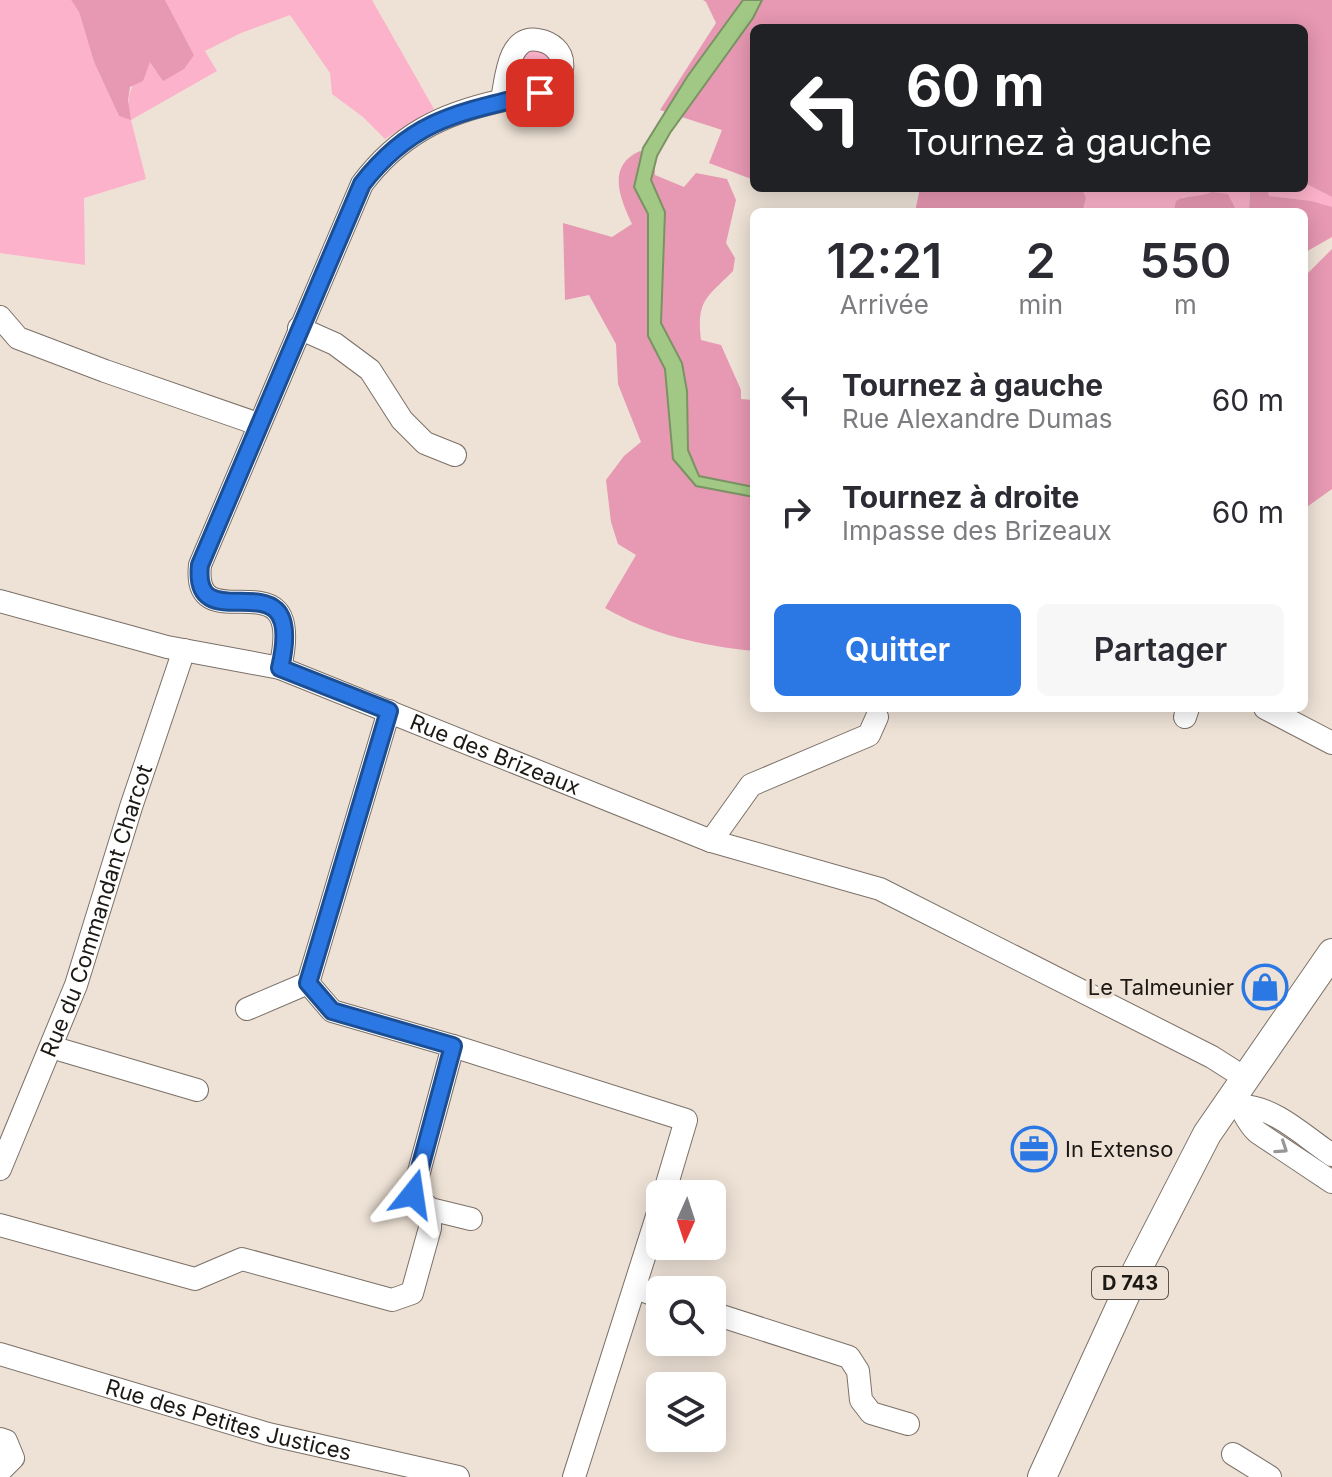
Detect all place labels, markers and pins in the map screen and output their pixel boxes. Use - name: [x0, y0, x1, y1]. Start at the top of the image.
- pin: [506, 59, 574, 127]
- shop icon: Le Talmeunier: [1241, 963, 1289, 1011]
- place label: Le Talmeunier: [1088, 974, 1234, 1000]
- office icon: In Extenso: [1010, 1125, 1058, 1173]
- place label: In Extenso: [1065, 1136, 1173, 1162]

